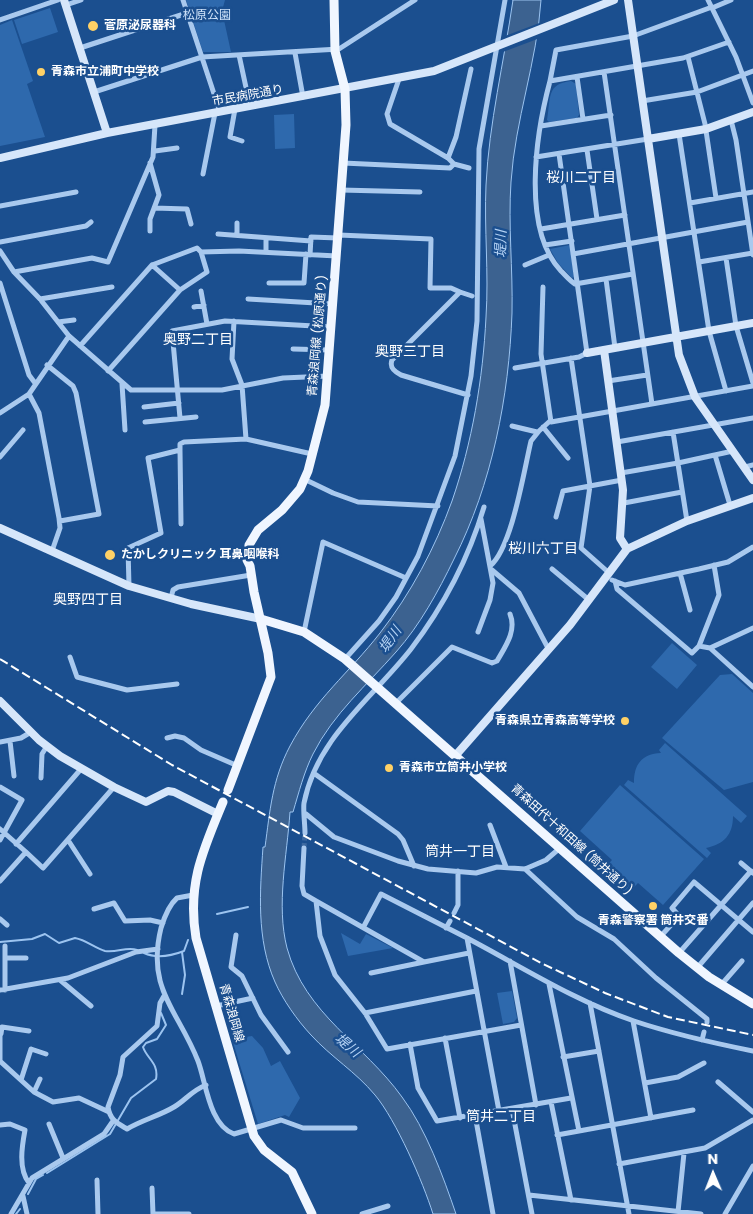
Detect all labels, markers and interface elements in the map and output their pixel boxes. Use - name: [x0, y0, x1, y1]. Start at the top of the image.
- park label: 松原公園: [183, 9, 231, 23]
- marker: 菅原泌尿器科: [86, 19, 100, 33]
- place label: 菅原泌尿器科: [104, 19, 176, 33]
- place label: 青森市立浦町中学校: [51, 65, 159, 79]
- marker: 青森市立浦町中学校: [35, 66, 47, 78]
- street label: 市民病院通り: [211, 83, 285, 109]
- district label: 桜川二丁目: [546, 170, 616, 186]
- water label: 堤川: [493, 230, 511, 258]
- street label: 青森浪岡線 (松原通り): [306, 275, 330, 397]
- district label: 奥野二丁目: [163, 332, 233, 348]
- district label: 奥野三丁目: [375, 344, 445, 360]
- district label: 桜川六丁目: [508, 541, 578, 557]
- marker: たかしクリニック 耳鼻咽喉科: [103, 548, 117, 562]
- place label: たかしクリニック 耳鼻咽喉科: [121, 548, 280, 562]
- district label: 奥野四丁目: [53, 592, 123, 608]
- water label: 堤川: [376, 624, 406, 656]
- place label: 青森県立青森高等学校: [495, 714, 615, 728]
- marker: 青森県立青森高等学校: [619, 715, 631, 727]
- place label: 青森市立筒井小学校: [399, 761, 507, 775]
- marker: 青森市立筒井小学校: [383, 762, 395, 774]
- street label: 青森田代十和田線 (筒井通り): [507, 782, 635, 898]
- district label: 筒井一丁目: [425, 844, 495, 860]
- marker: 青森警察署 筒井交番: [647, 900, 659, 912]
- place label: 青森警察署 筒井交番: [598, 914, 708, 928]
- street label: 青森浪岡線: [216, 982, 246, 1044]
- water label: 堤川: [331, 1031, 363, 1061]
- district label: 筒井二丁目: [466, 1109, 536, 1125]
- north arrow: [688, 1149, 738, 1199]
- text: N: [707, 1149, 718, 1169]

